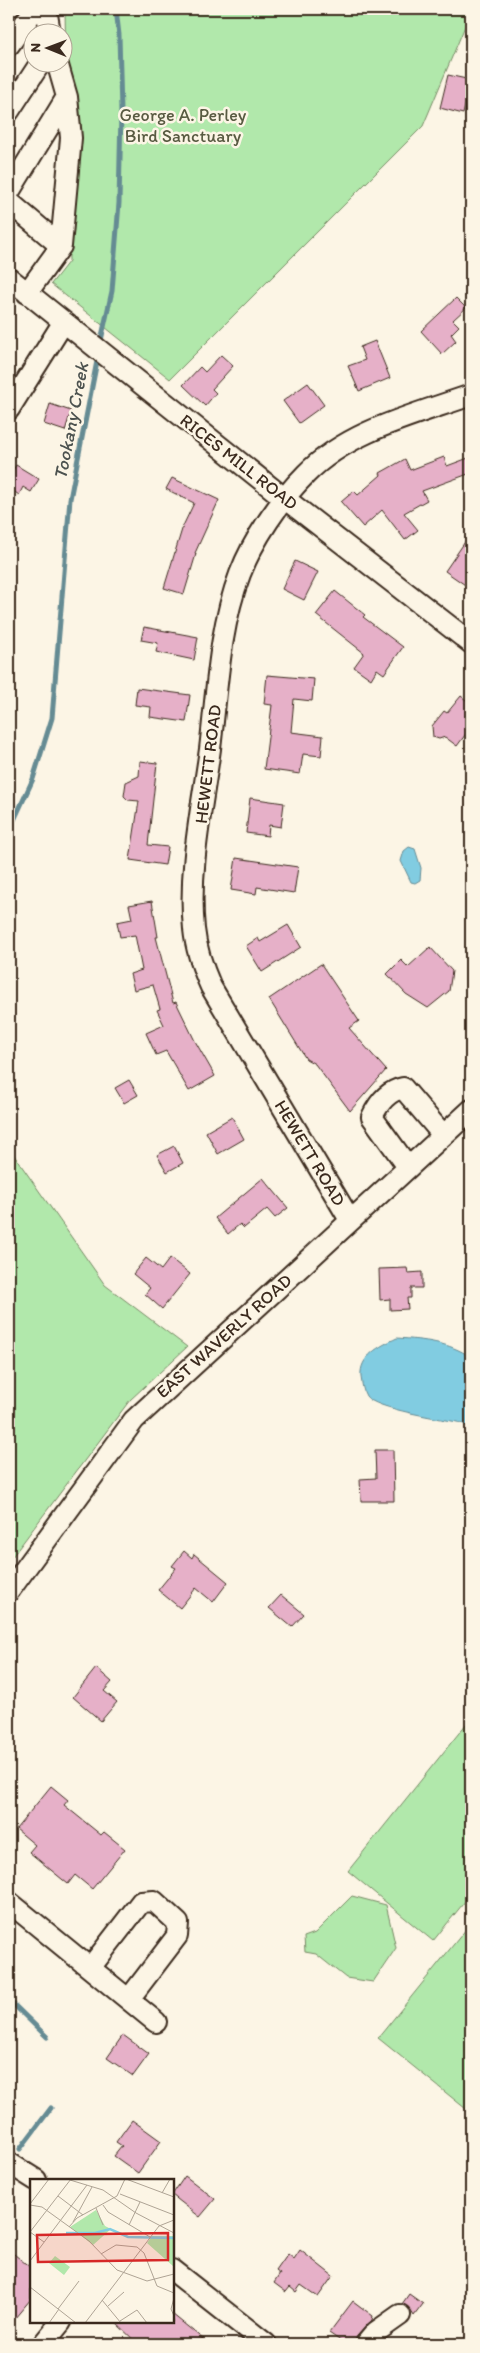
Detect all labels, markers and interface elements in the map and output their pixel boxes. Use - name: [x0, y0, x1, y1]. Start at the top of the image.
- north arrow: [22, 22, 72, 72]
- text: N: [27, 43, 44, 53]
- park label: George A. Perley Bird Sanctuary: [120, 104, 247, 147]
- water label: Tookany Creek: [48, 359, 94, 481]
- street label: RICES MILL ROAD: [176, 409, 302, 515]
- street label: HEWETT ROAD: [190, 703, 226, 825]
- street label: HEWETT ROAD: [270, 1096, 350, 1210]
- street label: EAST WAVERLY ROAD: [152, 1269, 297, 1403]
- inset map: [30, 2179, 174, 2323]

